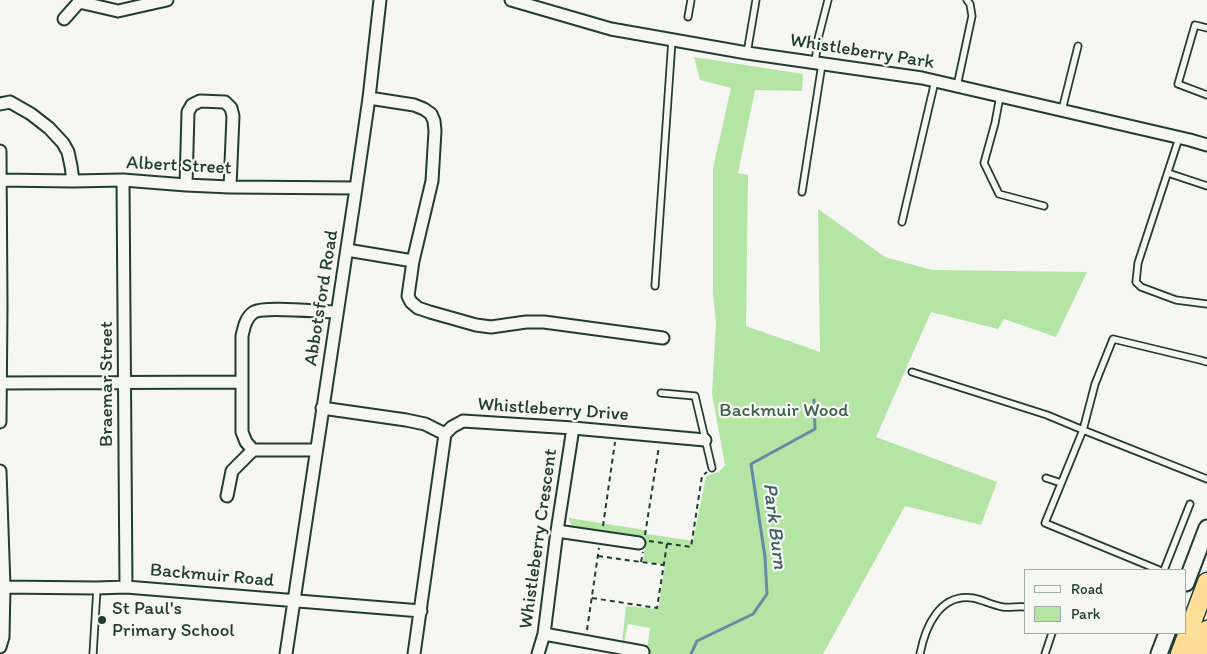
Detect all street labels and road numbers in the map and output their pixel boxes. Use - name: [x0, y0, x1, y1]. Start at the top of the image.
- street label: Whistleberry Park: [788, 29, 936, 75]
- street label: Albert Street: [126, 152, 232, 180]
- street label: Abbotsford Road: [300, 228, 344, 368]
- street label: Braemar Street: [96, 321, 118, 447]
- street label: Whistleberry Drive: [477, 393, 629, 427]
- street label: Whistleberry Crescent: [515, 448, 563, 630]
- street label: Backmuir Road: [149, 559, 275, 593]

